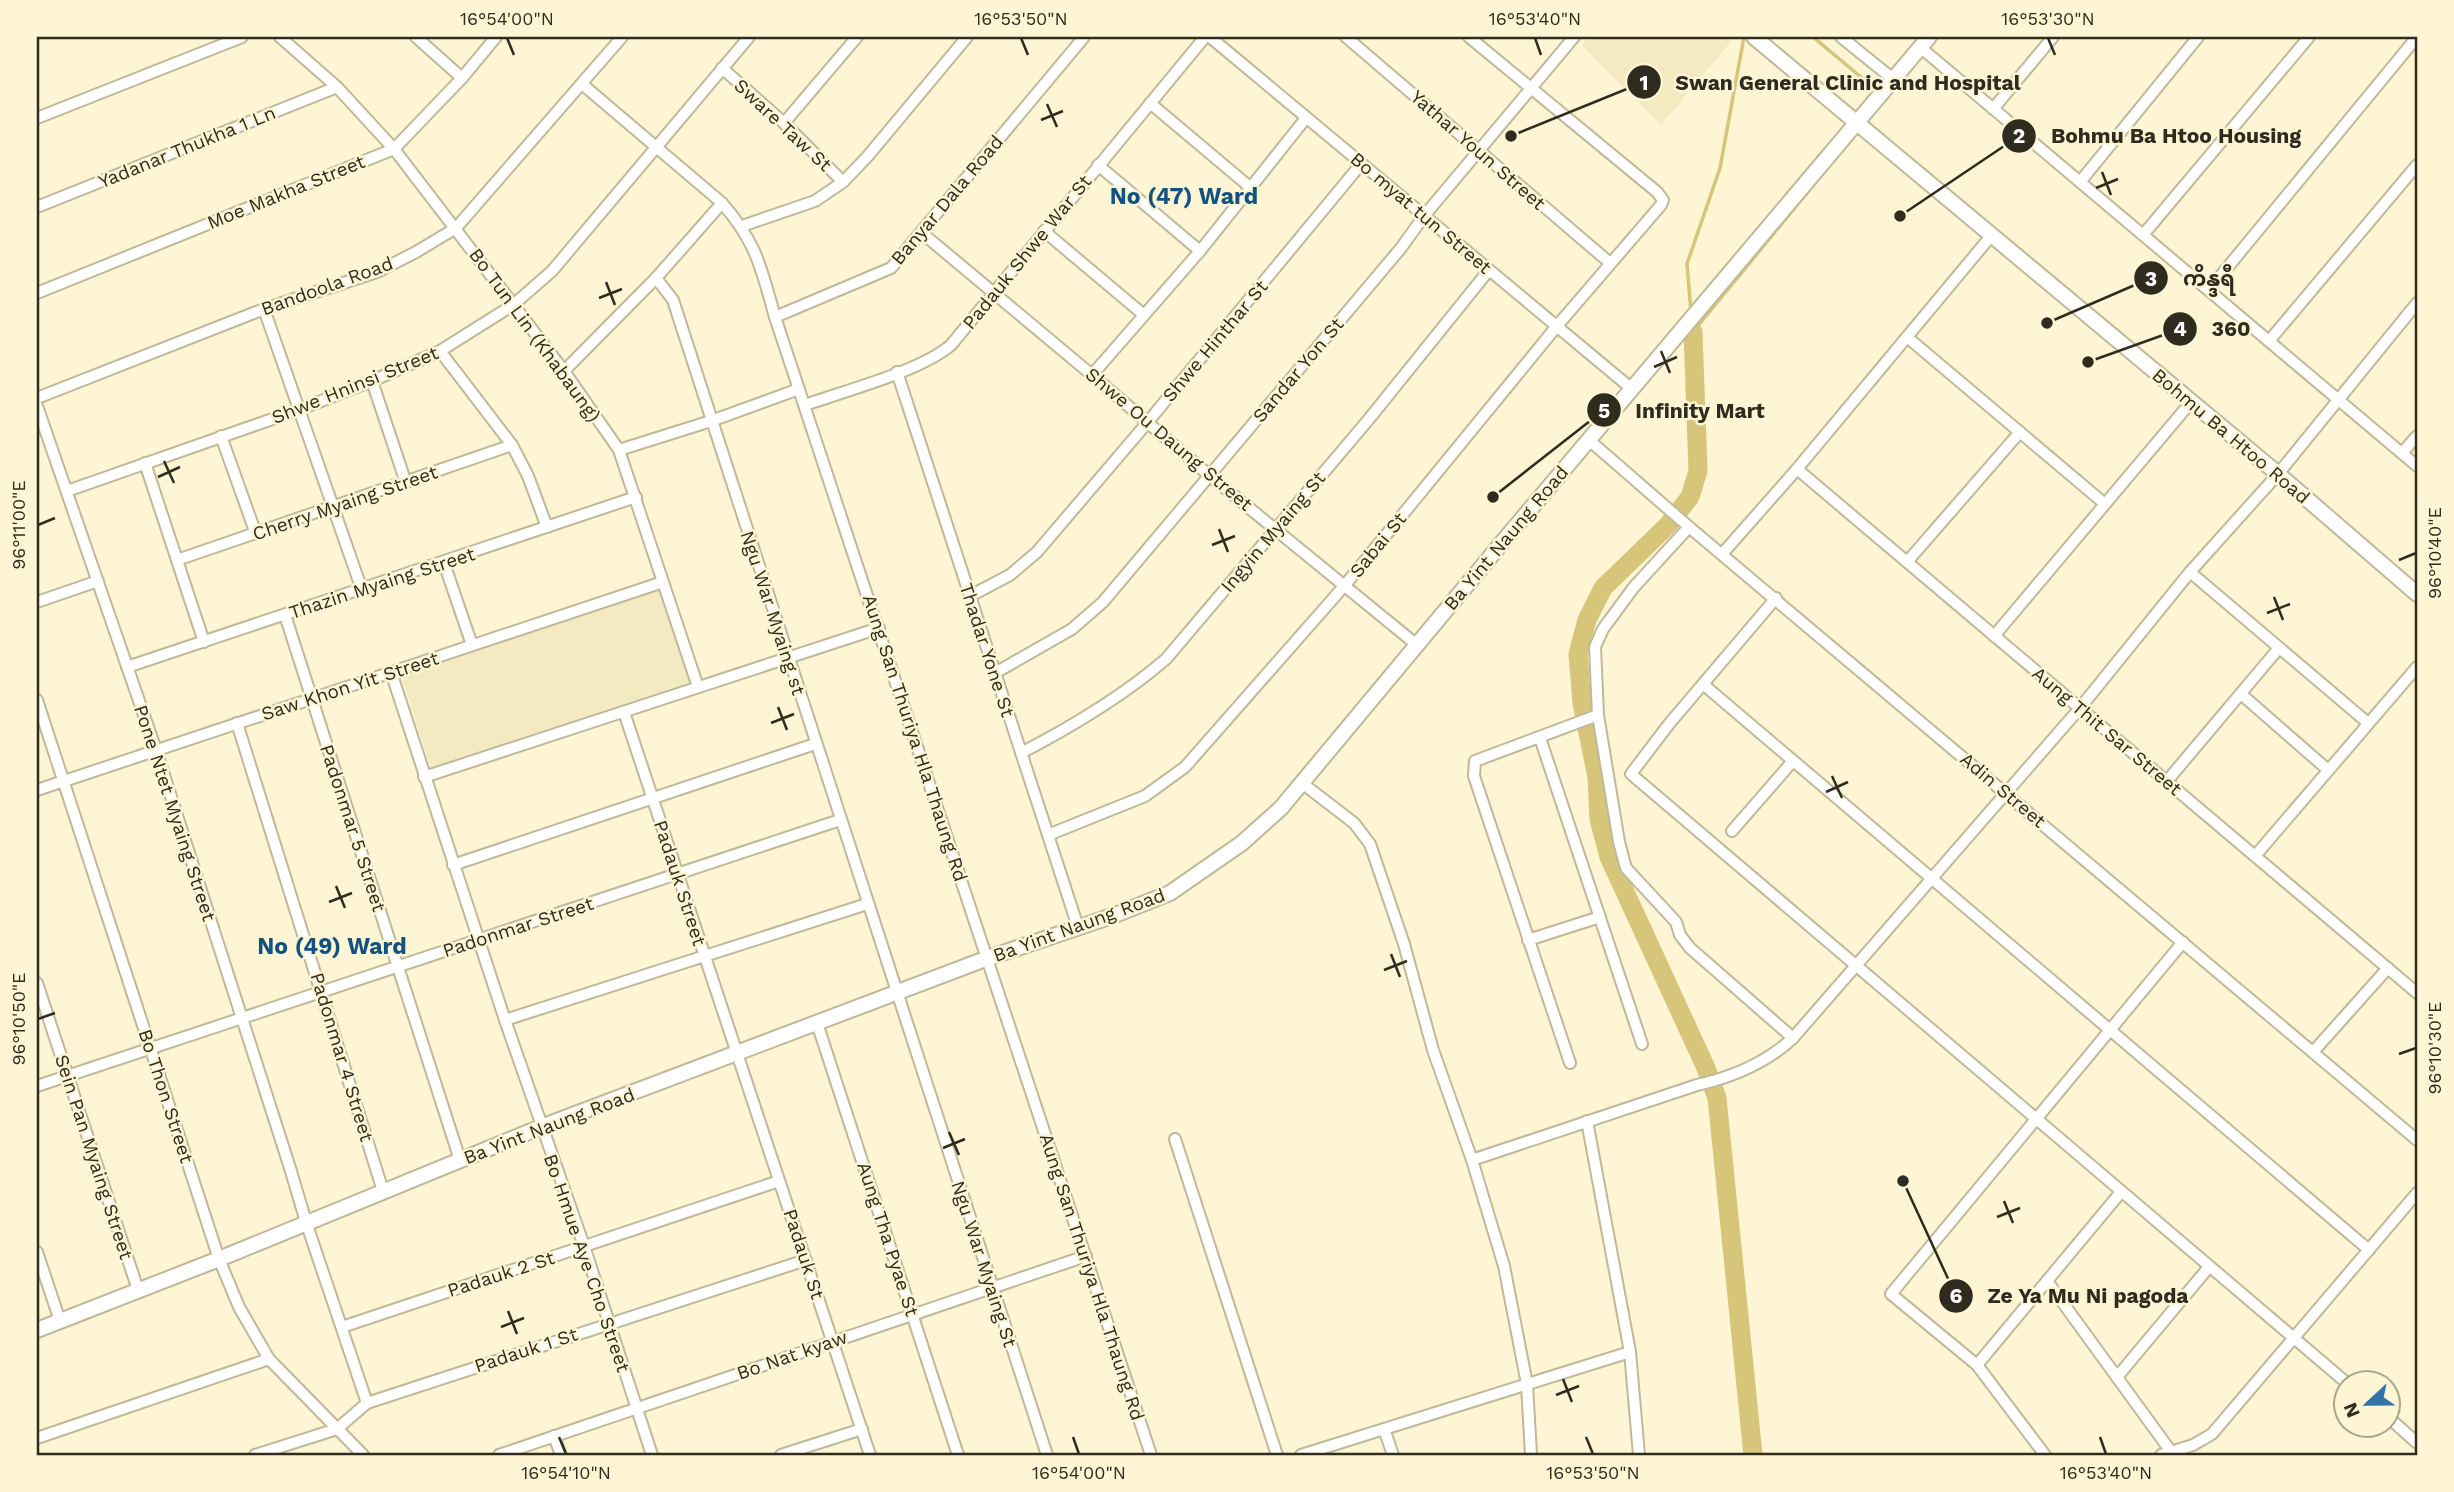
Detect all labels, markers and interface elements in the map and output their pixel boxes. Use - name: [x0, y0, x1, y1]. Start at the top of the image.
- text: 16°54'00"N: [460, 8, 554, 29]
- text: 16°53'50"N: [974, 8, 1068, 29]
- text: 16°53'40"N: [1489, 8, 1581, 29]
- text: 16°53'30"N: [2001, 8, 2095, 29]
- callout: Swan General Clinic and Hospital: [1627, 61, 2035, 103]
- text: 1: [1639, 70, 1649, 95]
- text: Swan General Clinic and Hospital: [1675, 70, 2021, 95]
- street label: Sware Taw St: [729, 74, 837, 176]
- street label: Yathar Youn Street: [1406, 85, 1550, 215]
- street label: Yadanar Thukha 1 Ln: [95, 101, 279, 193]
- callout: Bohmu Ba Htoo Housing: [2002, 115, 2315, 157]
- text: 2: [2013, 123, 2025, 148]
- text: Bohmu Ba Htoo Housing: [2051, 123, 2301, 148]
- street label: Banyar Dala Road: [886, 130, 1008, 270]
- street label: Bo myat tun Street: [1346, 147, 1496, 279]
- street label: Moe Makha Street: [204, 150, 368, 234]
- street label: Padauk Shwe War St: [958, 170, 1096, 334]
- district label: No (47) Ward: [1110, 183, 1258, 210]
- street label: Bo Tun Lin (Khabaung): [464, 244, 606, 426]
- street label: Bandoola Road: [258, 251, 396, 321]
- callout: ကိန္ဒရီ: [2134, 257, 2249, 299]
- text: ကိန္ဒရီ: [2183, 263, 2236, 297]
- text: 3: [2145, 266, 2157, 291]
- street label: Shwe Hinthar St: [1157, 275, 1273, 407]
- callout: 360: [2162, 308, 2264, 350]
- street label: Sandar Yon St: [1248, 313, 1348, 427]
- text: 4: [2173, 316, 2187, 341]
- text: 360: [2212, 316, 2250, 341]
- street label: Shwe Hninsi Street: [268, 341, 442, 429]
- street label: Shwe Ou Daung Street: [1081, 362, 1257, 516]
- street label: Bohmu Ba Htoo Road: [2148, 363, 2314, 509]
- callout: Infinity Mart: [1586, 389, 1779, 431]
- text: 5: [1598, 398, 1610, 423]
- text: Infinity Mart: [1635, 398, 1765, 423]
- street label: Cherry Myaing Street: [249, 461, 441, 545]
- street label: Ba Yint Naung Road: [1439, 461, 1573, 615]
- street label: Ingyin Myaing St: [1216, 467, 1330, 597]
- text: 96°11'00"E: [8, 480, 29, 570]
- text: 96°10'40"E: [2424, 507, 2445, 599]
- street label: Sabai St: [1345, 508, 1411, 582]
- street label: Ngu War Myaing st: [736, 528, 810, 698]
- street label: Thazin Myaing Street: [286, 542, 478, 624]
- street label: Thadar Yone St: [955, 580, 1020, 720]
- street label: Aung San Thuriya Hla Thaung Rd: [858, 592, 972, 884]
- street label: Saw Khon Yit Street: [258, 646, 442, 726]
- street label: Aung Thit Sar Street: [2028, 662, 2186, 800]
- street label: Pone Ntet Myaing Street: [129, 702, 221, 924]
- street label: Padonmar 5 Street: [315, 741, 391, 915]
- street label: Adin Street: [1955, 748, 2051, 833]
- street label: Padauk Street: [649, 817, 711, 949]
- street label: Ba Yint Naung Road: [990, 883, 1168, 967]
- street label: Padonmar Street: [440, 892, 596, 962]
- district label: No (49) Ward: [257, 933, 407, 960]
- street label: Padonmar 4 Street: [305, 970, 379, 1144]
- text: 96°10'50"E: [8, 972, 29, 1066]
- text: 96°10'30"E: [2424, 1001, 2445, 1095]
- street label: Bo Thon Street: [134, 1026, 198, 1166]
- street label: Sein Pan Myaing Street: [50, 1052, 138, 1262]
- street label: Ba Yint Naung Road: [460, 1083, 638, 1169]
- street label: Aung San Thuriya Hla Thaung Rd: [1035, 1131, 1149, 1423]
- street label: Bo Hmue Aye Cho Street: [539, 1151, 635, 1375]
- street label: Aung Tha Pyae St: [852, 1159, 924, 1319]
- street label: Ngu War Myaing St: [946, 1178, 1022, 1350]
- street label: Padauk St: [779, 1206, 829, 1302]
- street label: Padauk 2 St: [445, 1246, 557, 1302]
- callout: Ze Ya Mu Ni pagoda: [1938, 1275, 2203, 1317]
- text: 6: [1950, 1283, 1963, 1308]
- text: Ze Ya Mu Ni pagoda: [1988, 1283, 2189, 1308]
- street label: Padauk 1 St: [471, 1322, 581, 1378]
- street label: Bo Nat kyaw: [734, 1325, 851, 1385]
- north arrow: [2332, 1370, 2402, 1440]
- text: N: [2338, 1399, 2365, 1421]
- text: 16°54'10"N: [521, 1462, 611, 1483]
- text: 16°54'00"N: [1032, 1462, 1126, 1483]
- text: 16°53'50"N: [1546, 1462, 1640, 1483]
- text: 16°53'40"N: [2060, 1462, 2152, 1483]

